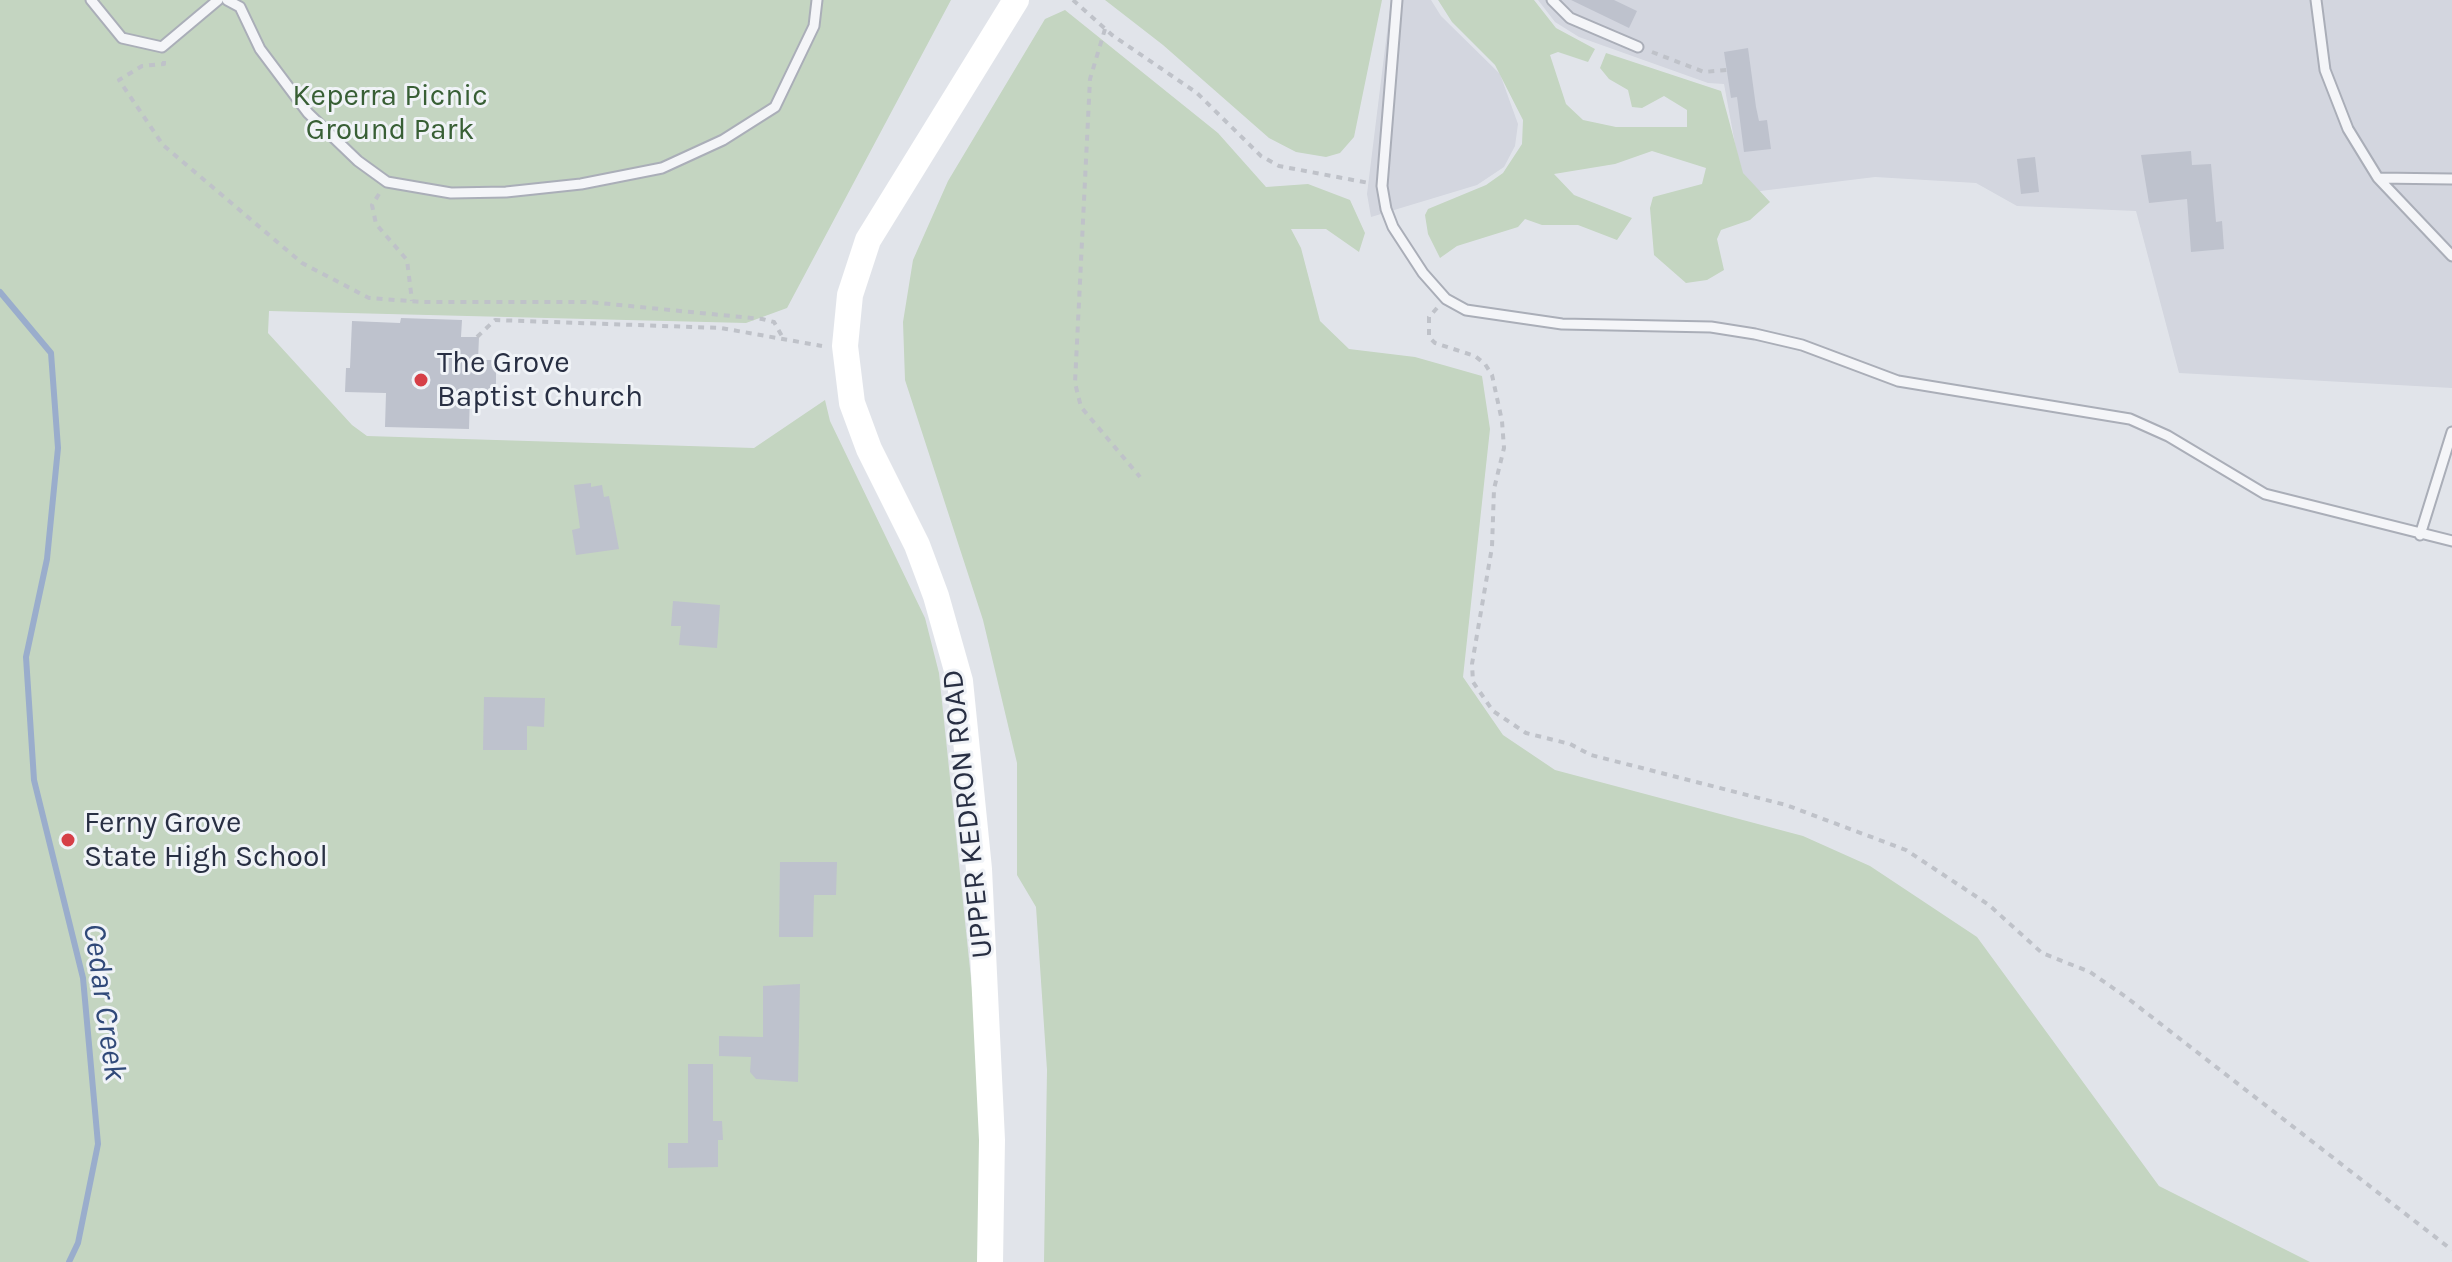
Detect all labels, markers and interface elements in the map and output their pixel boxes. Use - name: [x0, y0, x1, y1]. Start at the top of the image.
- park label: Keperra Picnic Ground Park: [292, 78, 488, 148]
- place label: The Grove Baptist Church: [437, 345, 643, 416]
- marker: The Grove Baptist Church: [412, 371, 430, 389]
- street label: UPPER KEDRON ROAD: [935, 668, 1001, 960]
- place label: Ferny Grove State High School: [84, 805, 328, 876]
- marker: Ferny Grove State High School: [59, 831, 77, 849]
- water label: Cedar Creek: [74, 921, 134, 1083]

